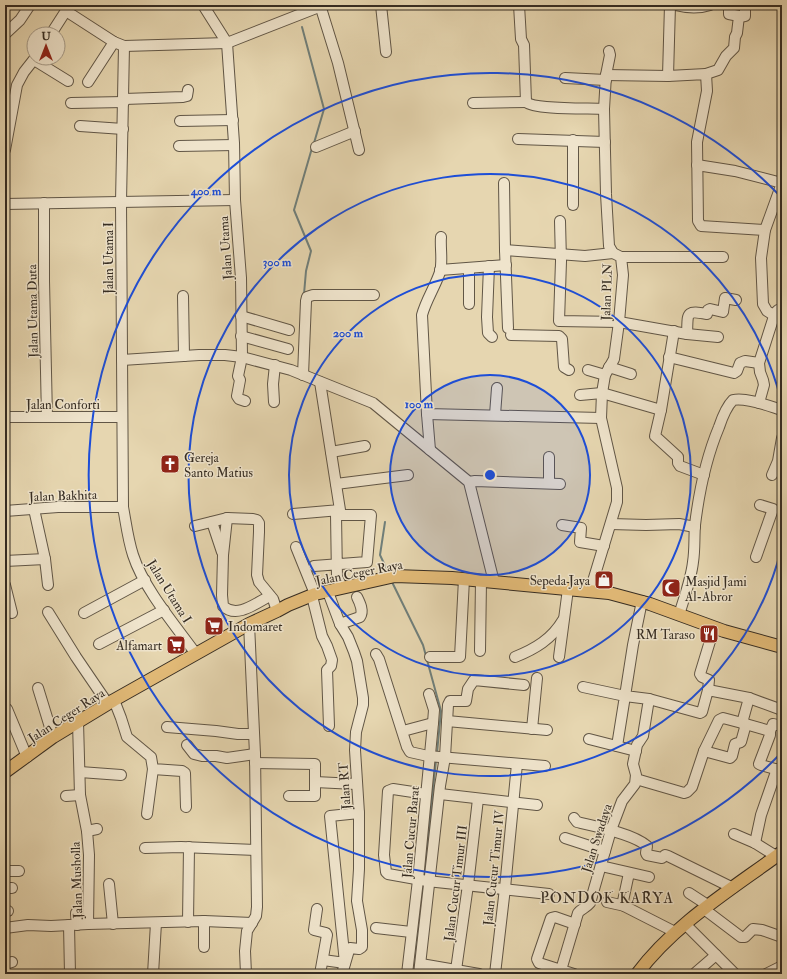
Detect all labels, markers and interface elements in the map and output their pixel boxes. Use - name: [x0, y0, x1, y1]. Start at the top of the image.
- north arrow: [26, 26, 66, 66]
- text: U: [41, 30, 51, 43]
- text: 400 m: [190, 184, 222, 199]
- street label: Jalan Utama: [216, 215, 236, 281]
- street label: Jalan Utama I: [101, 222, 117, 295]
- text: 300 m: [263, 255, 292, 270]
- street label: Jalan Utama Duta: [24, 263, 42, 359]
- street label: Jalan PLN: [598, 263, 616, 322]
- text: 200 m: [333, 326, 364, 341]
- street label: Jalan Conforti: [25, 397, 100, 413]
- text: 100 m: [405, 397, 434, 412]
- place label: Gereja Santo Matius: [184, 450, 254, 481]
- church icon: Gereja Santo Matius: [159, 453, 181, 475]
- centre of rings: [483, 468, 497, 482]
- street label: Jalan Bakhita: [28, 487, 98, 505]
- street label: Jalan Utama I: [143, 556, 195, 626]
- street label: Jalan Ceger Raya: [313, 557, 405, 590]
- shop icon: Sepeda Jaya: [593, 569, 615, 591]
- place label: Sepeda Jaya: [530, 573, 591, 590]
- place label: Masjid Jami Al-Abror: [684, 574, 747, 605]
- mosque icon: Masjid Jami Al-Abror: [660, 577, 682, 599]
- supermarket icon: Indomaret: [203, 615, 225, 637]
- place label: Indomaret: [228, 619, 282, 635]
- restaurant icon: RM Taraso: [698, 623, 720, 645]
- place label: RM Taraso: [636, 627, 695, 643]
- supermarket icon: Alfamart: [165, 634, 187, 656]
- place label: Alfamart: [115, 638, 162, 654]
- street label: Jalan Ceger Raya: [24, 685, 109, 748]
- street label: Jalan RT: [335, 762, 355, 811]
- street label: Jalan Cucur Barat: [399, 785, 423, 880]
- street label: Jalan Swadaya: [578, 801, 617, 876]
- street label: Jalan Cucur Timur IV: [480, 809, 508, 928]
- street label: Jalan Cucur Timur III: [441, 824, 471, 943]
- street label: Jalan Musholla: [68, 841, 86, 920]
- district label: PONDOK KARYA: [540, 889, 674, 908]

